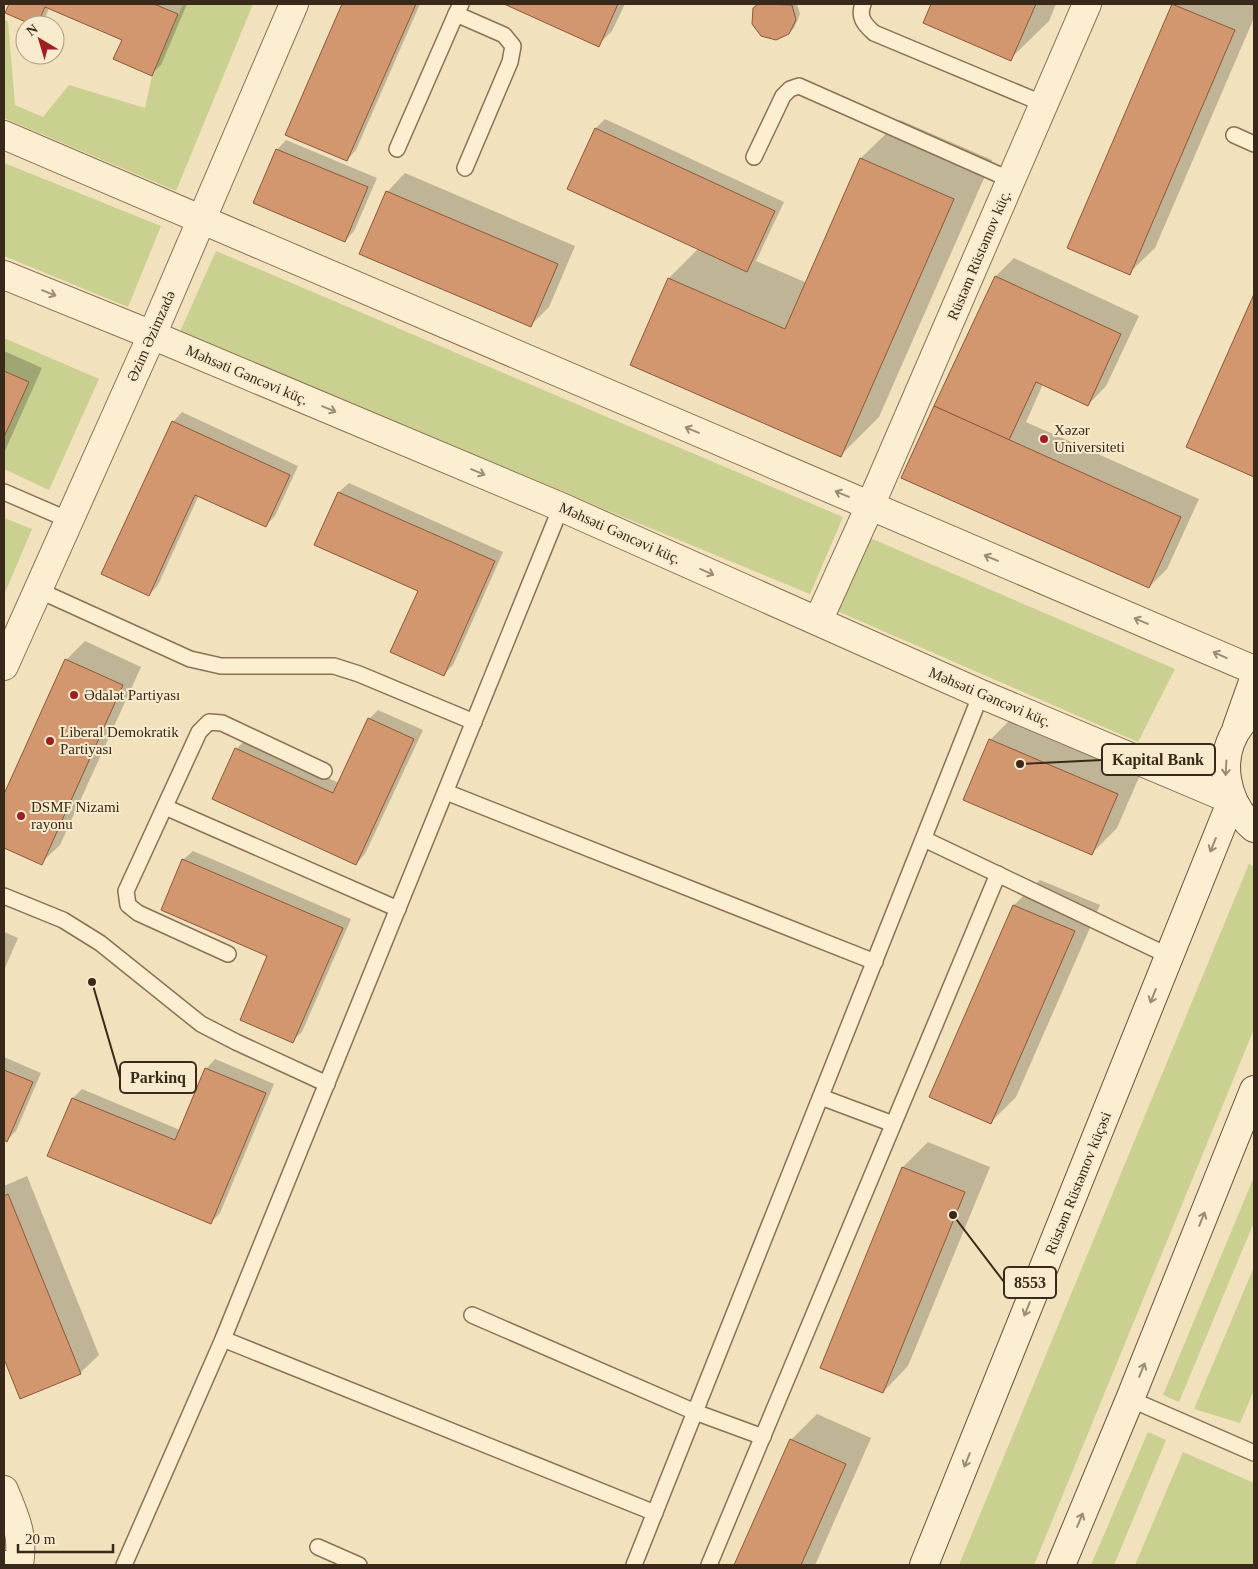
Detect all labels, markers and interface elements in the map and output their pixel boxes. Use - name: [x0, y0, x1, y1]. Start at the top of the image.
- north arrow: [15, 15, 65, 65]
- text: N: [24, 21, 41, 39]
- street label: Rüstəm Rüstəmov küç.: [944, 188, 1014, 322]
- street label: Əzim Əzimzadə: [124, 288, 178, 384]
- one-way arrow: [41, 289, 56, 299]
- street label: Məhsəti Gəncəvi küç.: [183, 342, 311, 408]
- one-way arrow: [320, 405, 336, 414]
- place label: Xəzər Universiteti: [1054, 422, 1125, 455]
- one-way arrow: [685, 424, 700, 434]
- marker: Xəzər Universiteti: [1038, 433, 1050, 445]
- one-way arrow: [470, 468, 485, 477]
- one-way arrow: [834, 488, 849, 497]
- street label: Məhsəti Gəncəvi küç.: [557, 499, 683, 567]
- one-way arrow: [984, 552, 999, 562]
- one-way arrow: [699, 567, 714, 577]
- one-way arrow: [1133, 616, 1148, 625]
- one-way arrow: [1213, 650, 1228, 660]
- street label: Məhsəti Gəncəvi küç.: [926, 664, 1054, 730]
- place label: Ədalət Partiyası: [84, 687, 180, 703]
- marker: Ədalət Partiyası: [68, 689, 80, 701]
- place label: Liberal Demokratik Partiyası: [60, 724, 179, 757]
- marker: Liberal Demokratik Partiyası: [44, 735, 56, 747]
- callout: Kapital Bank: [1102, 744, 1215, 775]
- text: Kapital Bank: [1112, 751, 1204, 769]
- one-way arrow: [1222, 759, 1231, 775]
- place label: DSMF Nizami rayonu: [31, 799, 120, 832]
- marker: DSMF Nizami rayonu: [15, 810, 27, 822]
- one-way arrow: [1208, 837, 1218, 852]
- one-way arrow: [1148, 988, 1157, 1003]
- callout: Parkinq: [120, 1062, 196, 1093]
- text: Parkinq: [130, 1069, 186, 1087]
- street label: Rüstəm Rüstəmov küçəsi: [1042, 1109, 1114, 1257]
- one-way arrow: [1198, 1212, 1208, 1227]
- callout: 8553: [1004, 1267, 1056, 1298]
- text: 8553: [1014, 1274, 1046, 1291]
- one-way arrow: [1022, 1301, 1031, 1316]
- one-way arrow: [1138, 1363, 1147, 1378]
- one-way arrow: [961, 1452, 971, 1467]
- one-way arrow: [1075, 1513, 1085, 1528]
- scale bar: [18, 1522, 112, 1554]
- text: 20 m: [25, 1531, 56, 1547]

